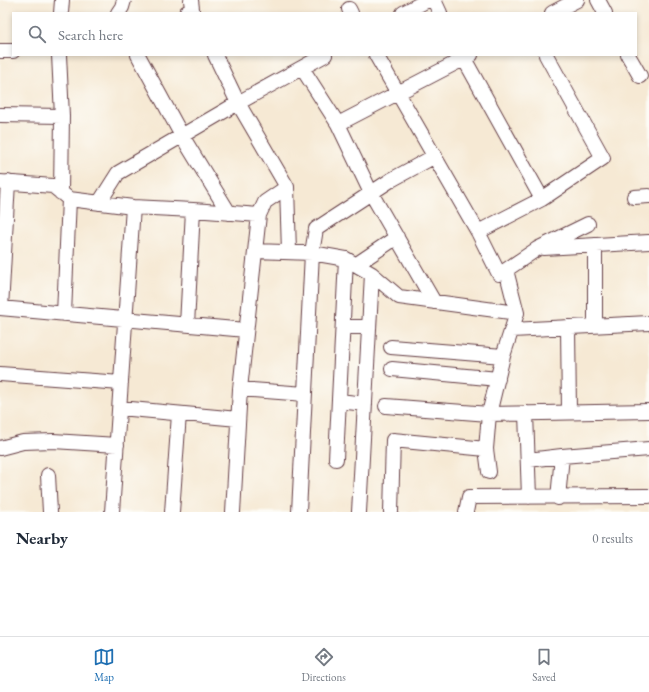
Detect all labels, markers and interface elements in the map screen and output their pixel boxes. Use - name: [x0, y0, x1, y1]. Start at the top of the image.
- search box: [12, 12, 637, 56]
- icon: search: [26, 23, 48, 45]
- text: Search here: [58, 25, 123, 44]
- text: Nearby: [16, 527, 68, 549]
- text: 0 results: [592, 530, 633, 547]
- tab: Map: [93, 646, 115, 684]
- tab: Directions: [302, 646, 346, 684]
- tab: Saved: [532, 646, 556, 684]

